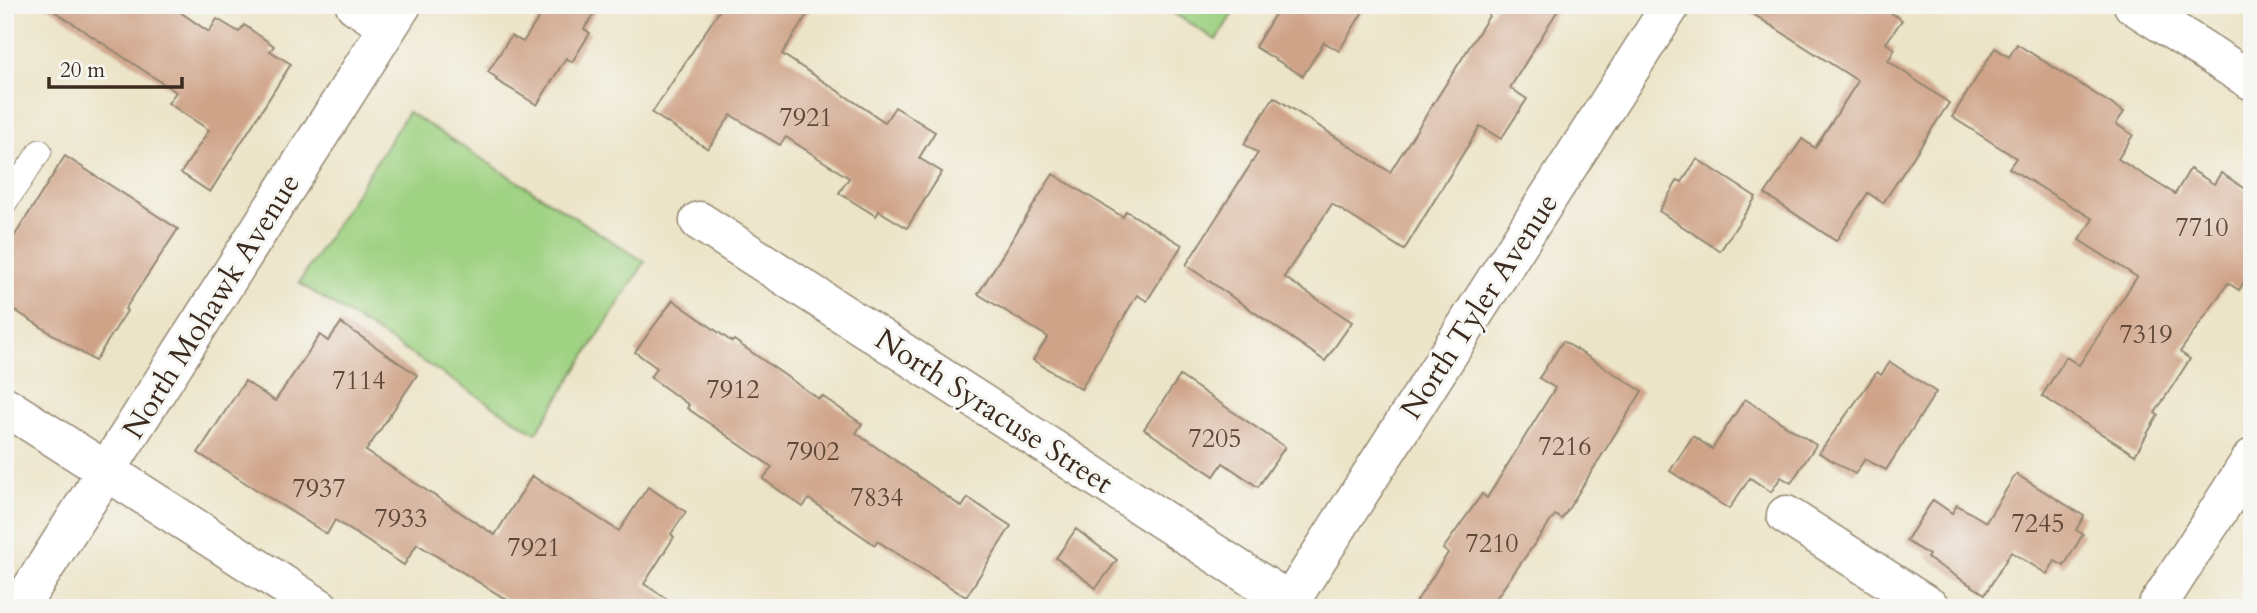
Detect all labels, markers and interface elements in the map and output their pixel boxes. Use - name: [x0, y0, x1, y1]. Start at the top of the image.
- scale bar: [49, 46, 182, 90]
- text: 20 m: [60, 56, 105, 85]
- house number: 7921: [779, 100, 833, 135]
- street label: North Mohawk Avenue: [113, 166, 310, 447]
- street label: North Tyler Avenue: [1391, 185, 1568, 427]
- house number: 7710: [2175, 210, 2229, 245]
- house number: 7319: [2119, 317, 2173, 352]
- street label: North Syracuse Street: [867, 319, 1121, 504]
- house number: 7114: [332, 363, 386, 398]
- house number: 7912: [706, 372, 760, 407]
- house number: 7205: [1188, 421, 1242, 456]
- house number: 7216: [1538, 429, 1592, 464]
- house number: 7902: [786, 434, 840, 469]
- house number: 7937: [292, 471, 346, 506]
- house number: 7834: [850, 480, 904, 515]
- house number: 7933: [374, 501, 428, 536]
- house number: 7245: [2011, 506, 2065, 541]
- house number: 7210: [1465, 526, 1519, 561]
- house number: 7921: [507, 530, 561, 565]

